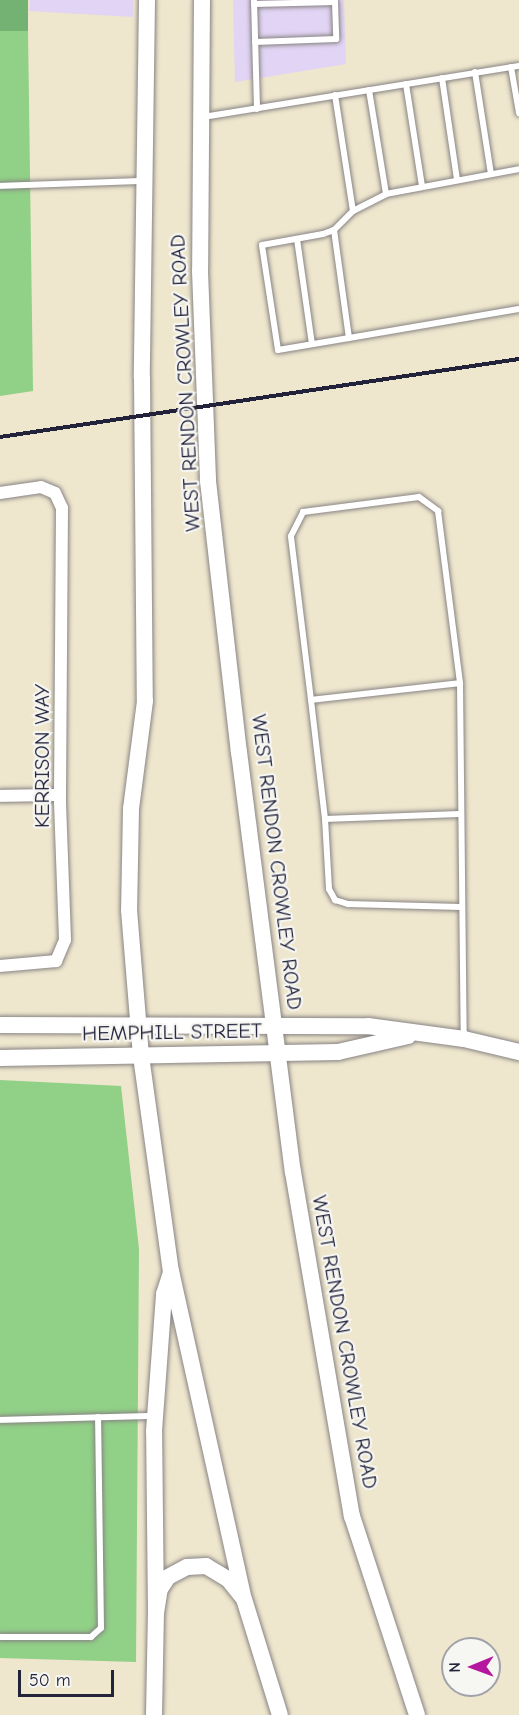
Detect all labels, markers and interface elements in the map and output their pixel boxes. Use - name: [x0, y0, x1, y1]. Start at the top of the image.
- street label: WEST RENDON CROWLEY ROAD: [165, 234, 205, 532]
- street label: KERRISON WAY: [29, 684, 55, 828]
- street label: WEST RENDON CROWLEY ROAD: [246, 713, 308, 1011]
- street label: HEMPHILL STREET: [82, 1018, 262, 1046]
- street label: WEST RENDON CROWLEY ROAD: [307, 1193, 383, 1491]
- north arrow: [441, 1637, 501, 1697]
- scale bar: [21, 1658, 117, 1696]
- text: N: [446, 1662, 464, 1673]
- text: 50 m: [29, 1670, 71, 1691]

